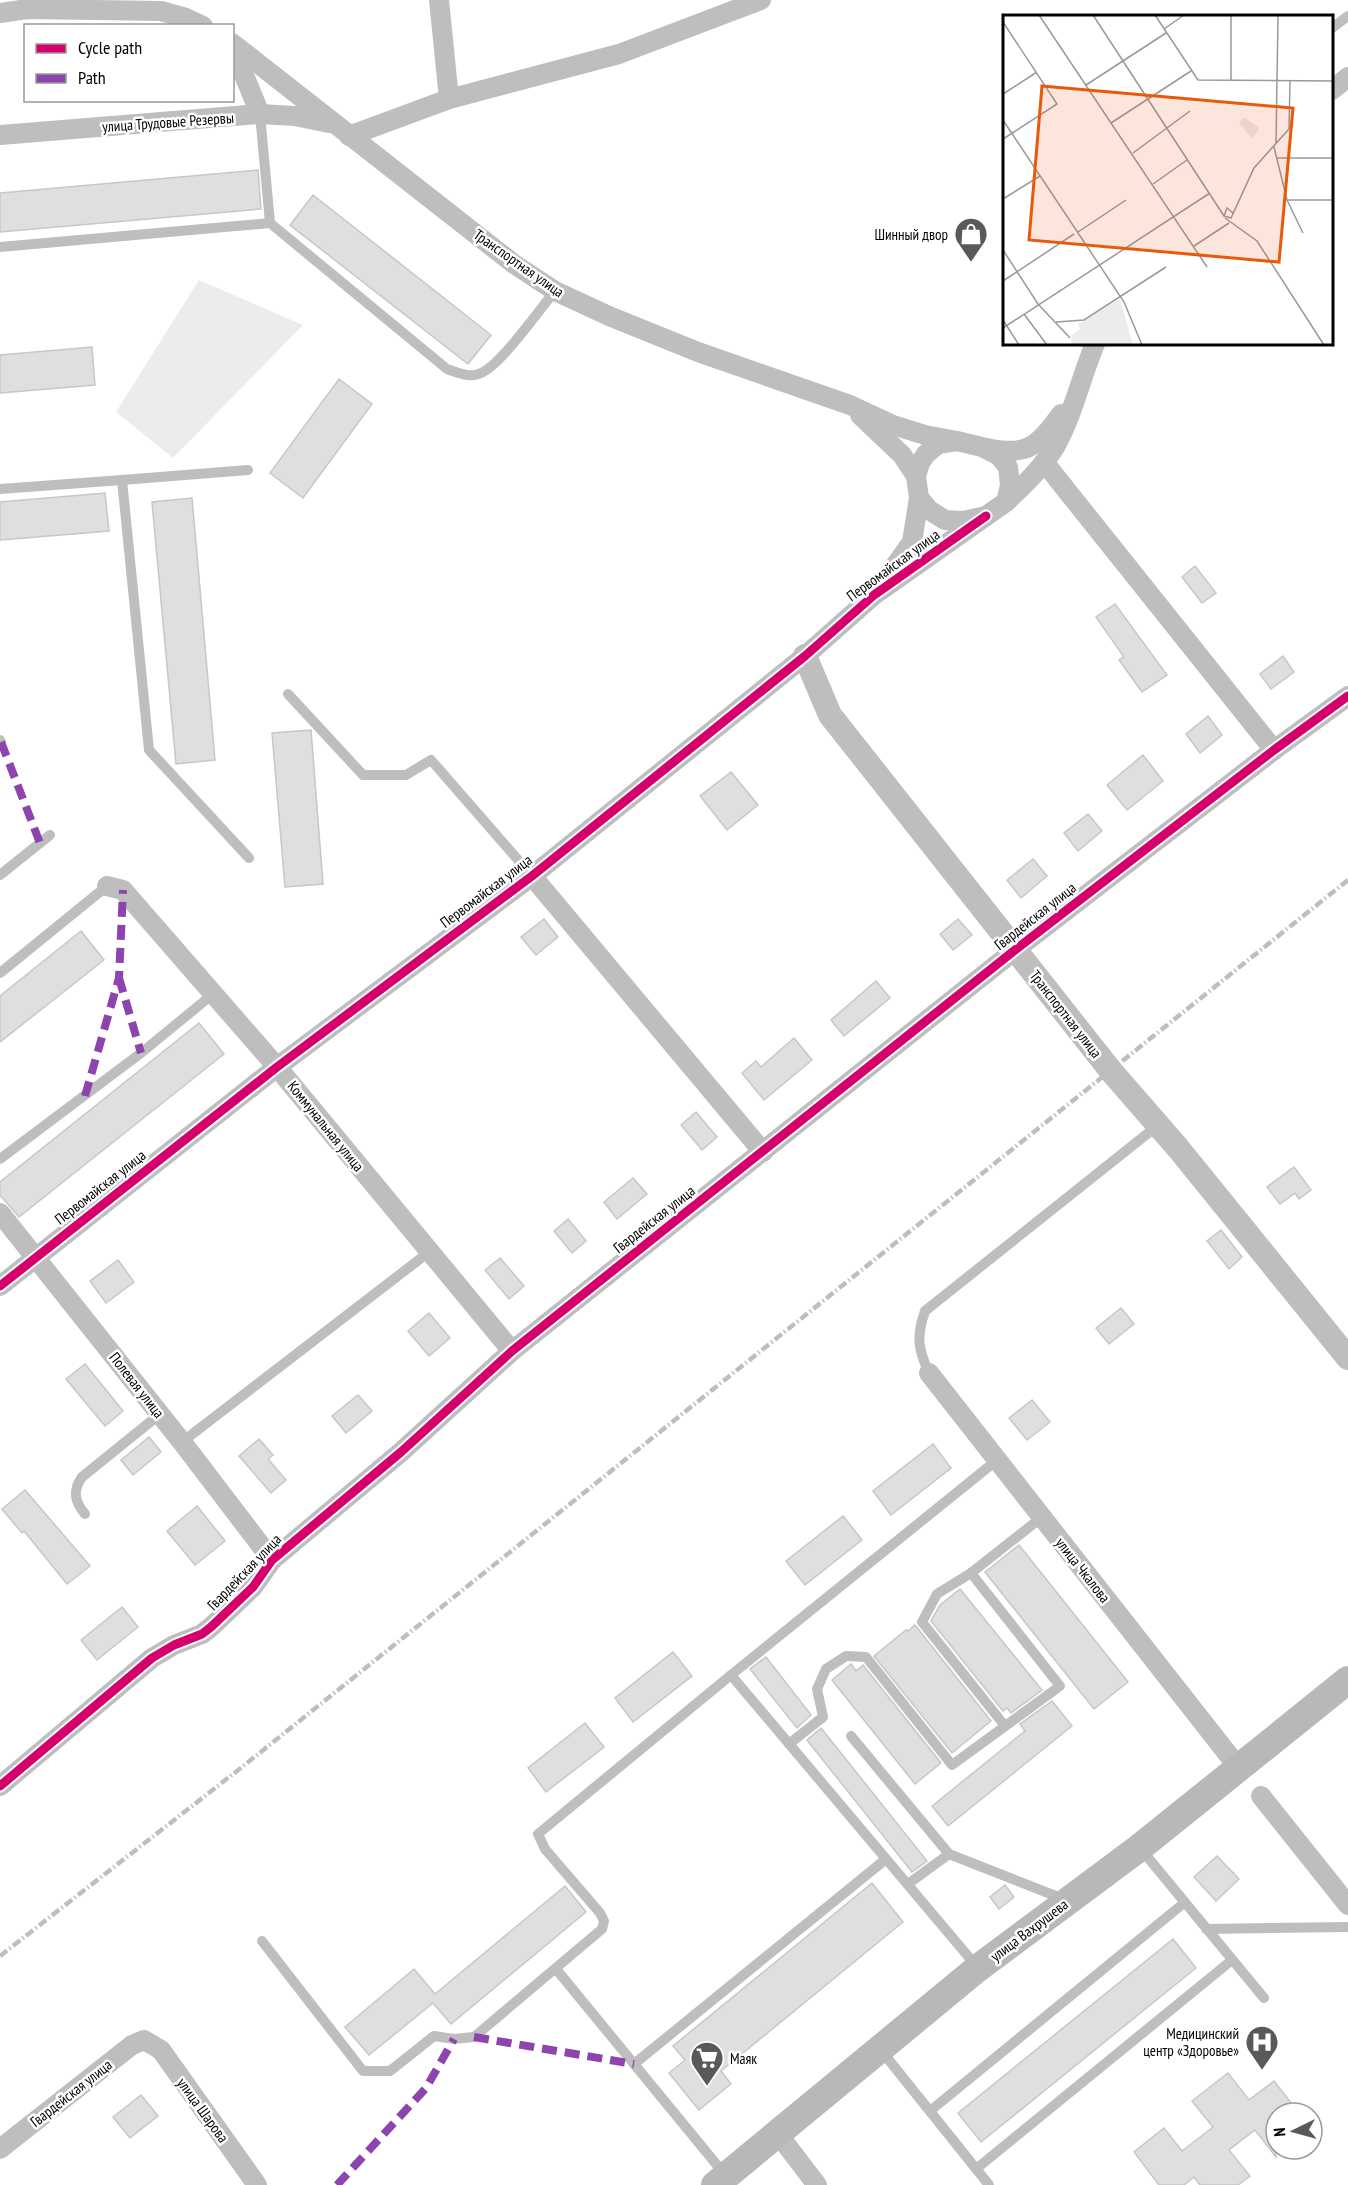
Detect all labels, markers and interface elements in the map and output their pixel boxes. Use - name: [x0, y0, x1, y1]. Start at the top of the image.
- inset map: [1003, 15, 1333, 345]
- legend: [24, 24, 234, 102]
- text: Cycle path: [78, 36, 142, 59]
- text: Path: [78, 66, 106, 89]
- street label: улица Трудовые Резервы: [102, 108, 234, 136]
- shop icon: Шинный двор: [953, 216, 989, 263]
- street label: Транспортная улица: [470, 225, 568, 301]
- place label: Шинный двор: [874, 225, 948, 244]
- street label: Первомайская улица: [843, 525, 943, 605]
- street label: Первомайская улица: [436, 850, 536, 932]
- street label: Гвардейская улица: [990, 878, 1080, 954]
- street label: Транспортная улица: [1026, 966, 1106, 1062]
- street label: Коммунальная улица: [284, 1077, 368, 1175]
- street label: Первомайская улица: [51, 1146, 149, 1228]
- street label: Гвардейская улица: [609, 1181, 699, 1257]
- street label: Полевая улица: [105, 1348, 169, 1422]
- street label: Гвардейская улица: [203, 1530, 285, 1614]
- street label: улица Чкалова: [1052, 1534, 1114, 1606]
- street label: улица Вахрушева: [986, 1895, 1072, 1965]
- place label: Медицинский центр «Здоровье»: [1143, 2024, 1239, 2060]
- hospital icon: Медицинский центр «Здоровье»: [1244, 2024, 1280, 2071]
- supermarket icon: Маяк: [689, 2040, 725, 2087]
- place label: Маяк: [730, 2049, 757, 2068]
- street label: Гвардейская улица: [26, 2055, 116, 2131]
- street label: улица Шарова: [173, 2074, 233, 2146]
- north arrow: [1264, 2101, 1324, 2161]
- text: N: [1269, 2127, 1289, 2137]

